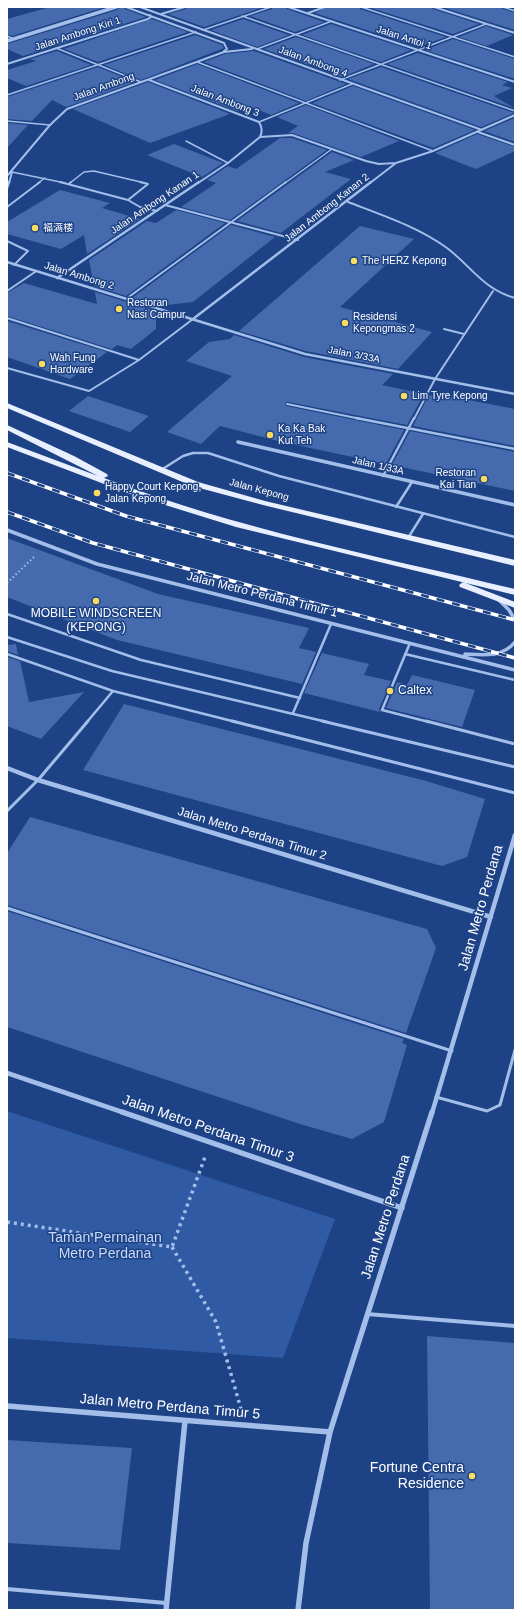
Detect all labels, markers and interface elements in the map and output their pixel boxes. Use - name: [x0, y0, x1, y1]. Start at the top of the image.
- street label: Jalan Ambong Kiri 1: [34, 14, 122, 54]
- street label: Jalan Antoi 1: [375, 23, 433, 53]
- street label: Jalan Ambong 4: [277, 44, 349, 80]
- street label: Jalan Ambong: [72, 70, 136, 104]
- street label: Jalan Ambong 3: [189, 82, 261, 120]
- street label: Jalan Ambong Kanan 1: [109, 169, 201, 237]
- street label: Jalan Ambong Kanan 2: [282, 171, 372, 245]
- place label: 福满楼: [43, 222, 73, 234]
- marker: 福满楼: [30, 223, 40, 233]
- place label: The HERZ Kepong: [362, 255, 446, 267]
- marker: The HERZ Kepong: [349, 256, 359, 266]
- street label: Jalan Ambong 2: [43, 260, 115, 292]
- place label: Restoran Nasi Campur: [127, 297, 185, 320]
- marker: Restoran Nasi Campur: [114, 304, 124, 314]
- place label: Residensi Kepongmas 2: [353, 311, 415, 334]
- marker: Residensi Kepongmas 2: [340, 318, 350, 328]
- street label: Jalan 3/33A: [327, 344, 381, 366]
- place label: Wah Fung Hardware: [50, 352, 96, 376]
- marker: Wah Fung Hardware: [37, 359, 47, 369]
- place label: Lim Tyre Kepong: [412, 390, 488, 402]
- marker: Lim Tyre Kepong: [399, 391, 409, 401]
- place label: Ka Ka Bak Kut Teh: [278, 423, 325, 446]
- marker: Ka Ka Bak Kut Teh: [265, 430, 275, 440]
- street label: Jalan 1/33A: [351, 454, 405, 478]
- place label: Restoran Kai Tian: [435, 467, 476, 490]
- marker: Restoran Kai Tian: [479, 474, 489, 484]
- street label: Jalan Kepong: [228, 476, 290, 504]
- place label: Happy Court Kepong, Jalan Kepong: [105, 481, 201, 504]
- marker: Happy Court Kepong, Jalan Kepong: [92, 488, 102, 498]
- street label: Jalan Metro Perdana Timur 1: [185, 569, 339, 621]
- marker: MOBILE WINDSCREEN (KEPONG): [91, 596, 101, 606]
- place label: MOBILE WINDSCREEN (KEPONG): [31, 607, 161, 635]
- place label: Caltex: [398, 684, 432, 698]
- marker: Caltex: [385, 686, 395, 696]
- street label: Jalan Metro Perdana Timur 2: [176, 804, 328, 864]
- street label: Jalan Metro Perdana: [455, 843, 507, 973]
- street label: Jalan Metro Perdana Timur 3: [120, 1092, 296, 1166]
- street label: Jalan Metro Perdana: [358, 1153, 414, 1281]
- park label: Taman Permainan Metro Perdana: [48, 1230, 162, 1262]
- street label: Jalan Metro Perdana Timur 5: [79, 1391, 261, 1423]
- place label: Fortune Centra Residence: [370, 1460, 464, 1492]
- marker: Fortune Centra Residence: [467, 1471, 477, 1481]

